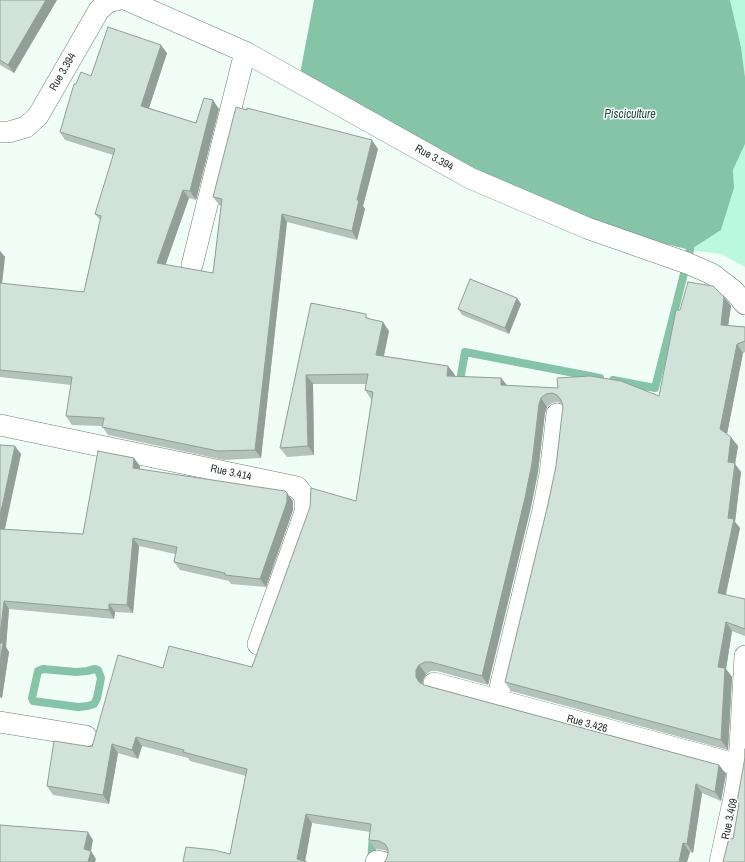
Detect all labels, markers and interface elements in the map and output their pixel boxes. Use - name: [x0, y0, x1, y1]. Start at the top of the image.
- street label: Rue 3.394: [47, 51, 79, 93]
- water label: Pisciculture: [604, 108, 656, 122]
- street label: Rue 3.394: [413, 142, 455, 174]
- street label: Rue 3.414: [209, 462, 253, 484]
- street label: Rue 3.426: [565, 712, 609, 736]
- street label: Rue 3.409: [719, 797, 741, 841]

